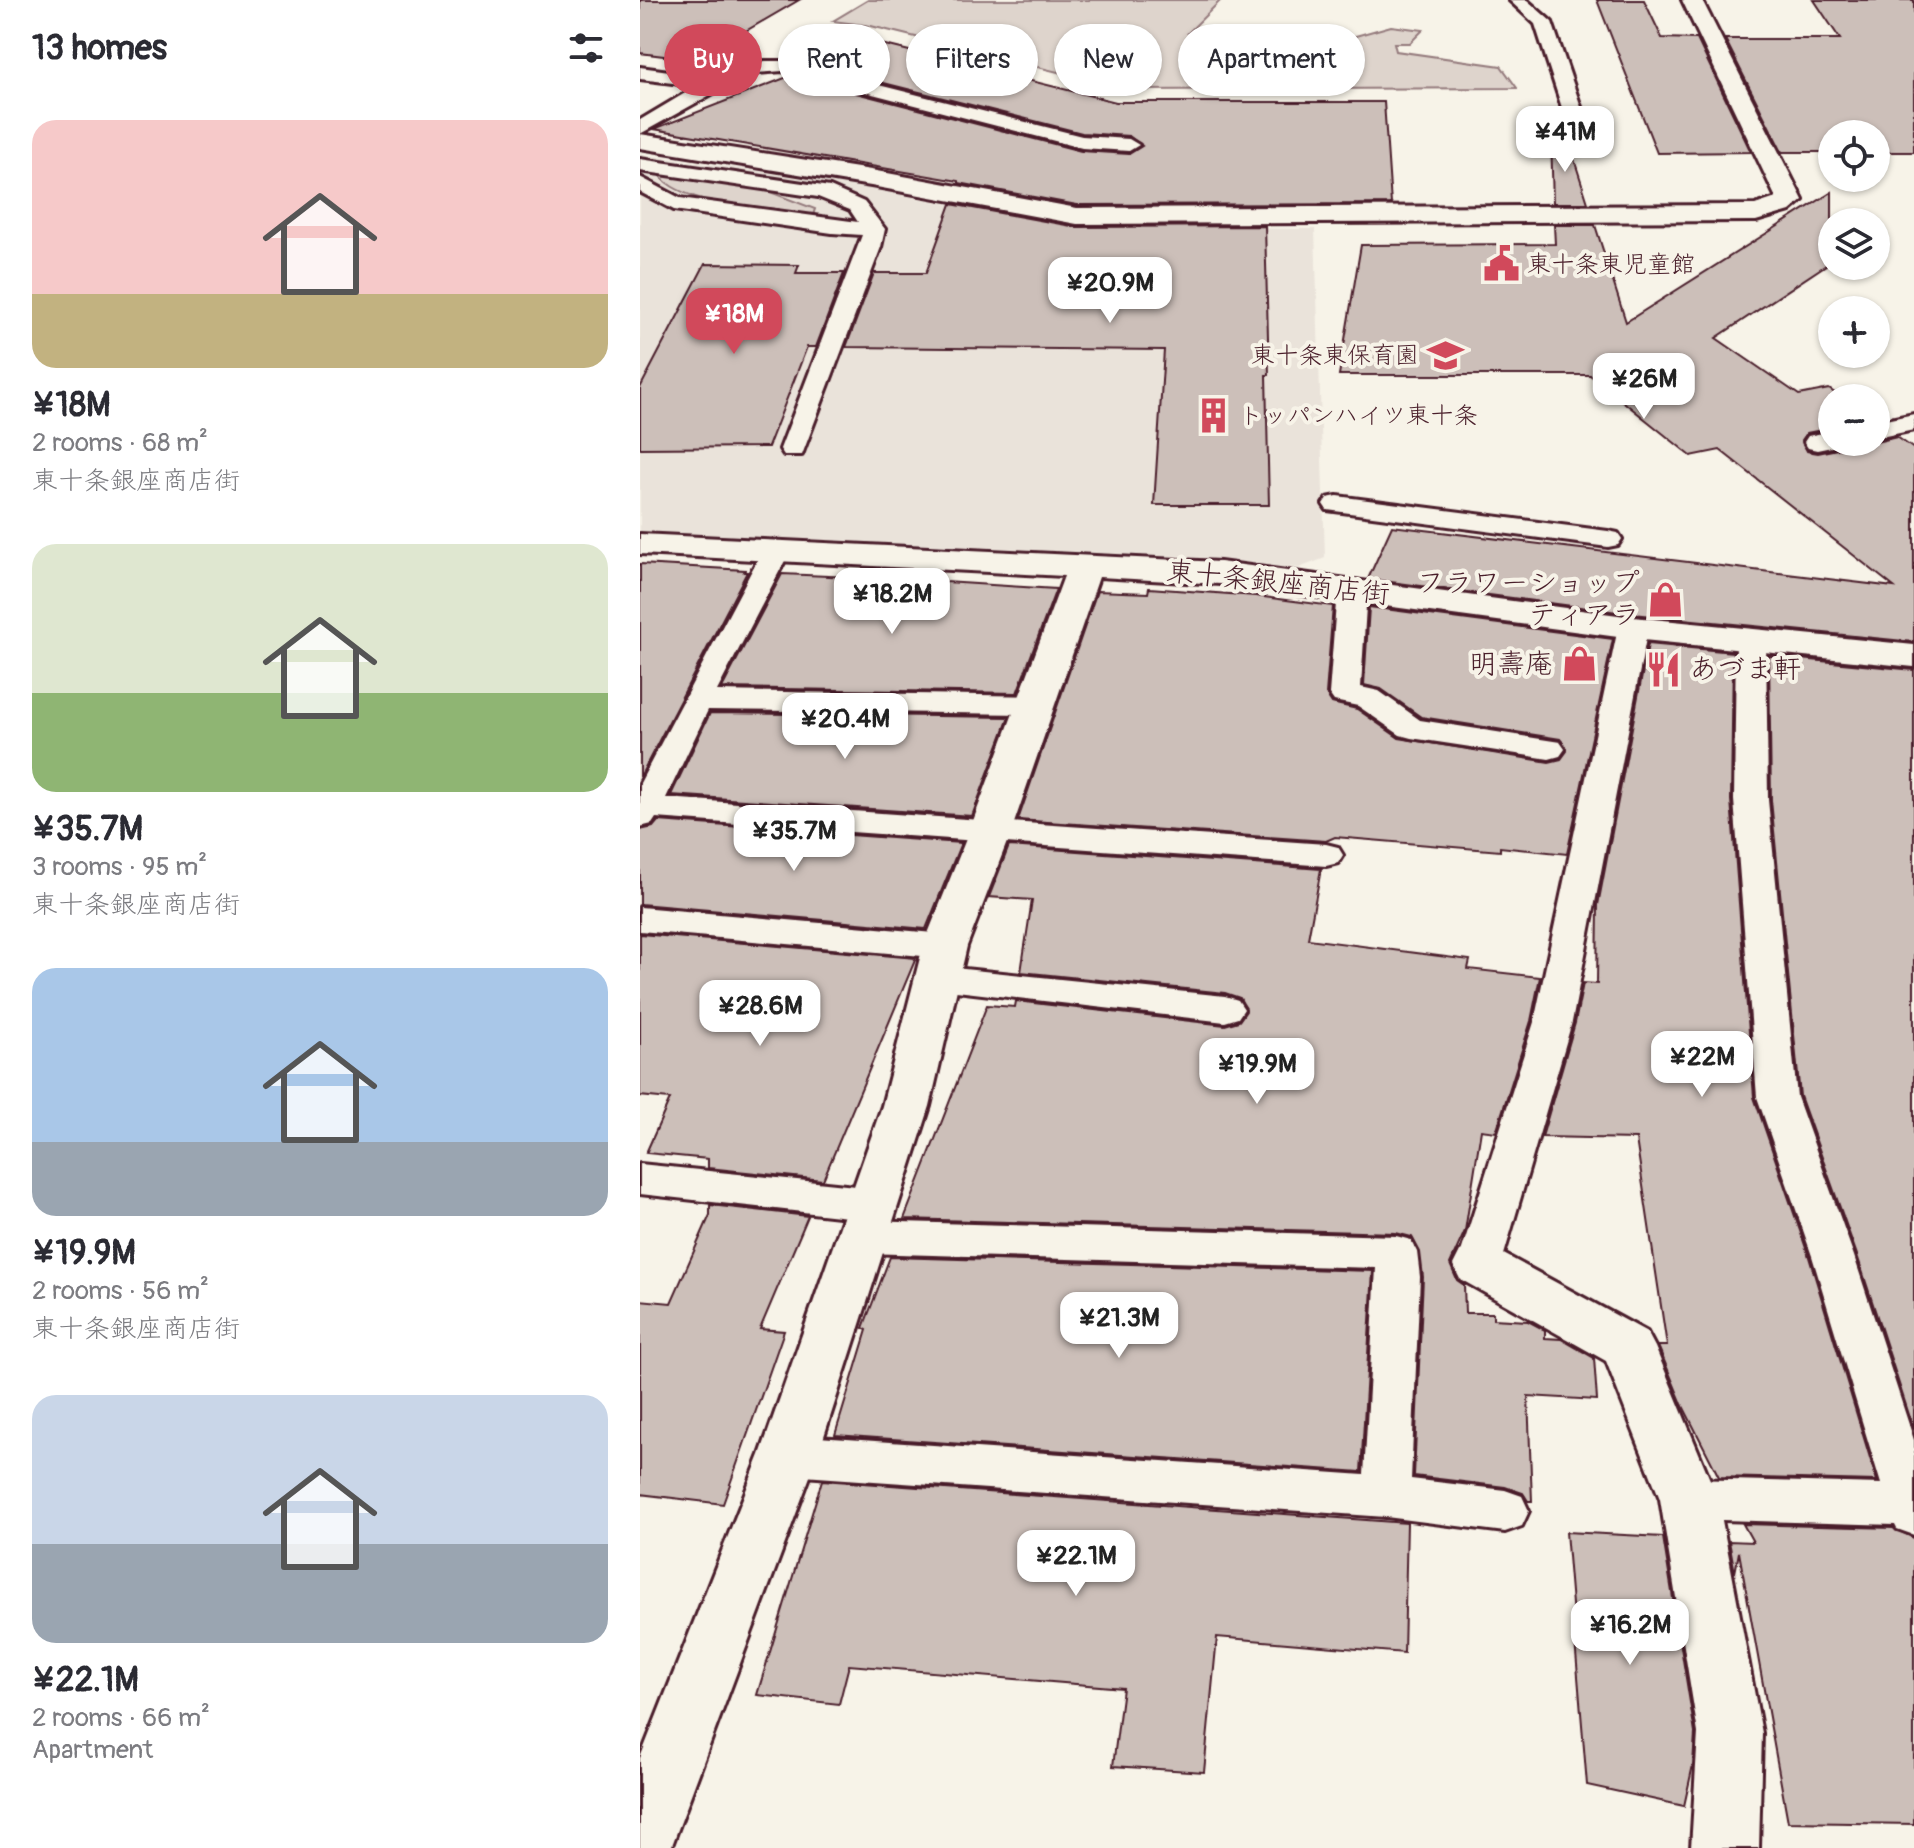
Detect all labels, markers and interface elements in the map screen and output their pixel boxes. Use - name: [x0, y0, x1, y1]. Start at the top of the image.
- chip: Buy: [664, 24, 762, 96]
- chip: Rent: [778, 24, 890, 96]
- chip: Filters: [906, 24, 1038, 96]
- chip: New: [1054, 24, 1162, 96]
- chip: Apartment: [1178, 24, 1365, 96]
- icon: filters: [564, 26, 608, 70]
- text: 13 homes: [32, 27, 167, 70]
- pin: ¥41M: [1518, 106, 1612, 174]
- text: ¥41M: [1534, 116, 1596, 148]
- map controls: [1818, 120, 1890, 456]
- button: locate: [1818, 120, 1890, 192]
- icon: home: [248, 172, 392, 316]
- button: layers: [1818, 208, 1890, 280]
- public building icon: 東十条東児童館: [1482, 245, 1520, 283]
- place label: 東十条東児童館: [1527, 250, 1695, 279]
- pin: ¥20.9M: [1045, 257, 1175, 325]
- text: ¥20.9M: [1066, 267, 1154, 299]
- pin: ¥18M: [687, 288, 781, 356]
- button: +: [1818, 296, 1890, 368]
- text: ¥18M: [704, 298, 764, 330]
- school or university icon: 東十条東保育園: [1426, 336, 1464, 374]
- place label: 東十条東保育園: [1251, 341, 1419, 370]
- pin: ¥26M: [1597, 353, 1691, 421]
- text: ¥26M: [1611, 363, 1677, 395]
- text: ¥18M: [32, 384, 111, 427]
- button: −: [1818, 384, 1890, 456]
- building icon: トッパンハイツ東十条: [1194, 396, 1232, 434]
- place label: トッパンハイツ東十条: [1239, 401, 1478, 430]
- text: 2 rooms · 68 m²: [32, 427, 208, 459]
- text: 東十条銀座商店街: [32, 465, 240, 497]
- street label: 東十条銀座商店街: [1165, 554, 1391, 612]
- place label: フラワーショップ ティアラ: [1417, 566, 1640, 633]
- pin: ¥18.2M: [827, 568, 957, 636]
- text: ¥18.2M: [852, 578, 932, 610]
- shop icon: フラワーショップ ティアラ: [1647, 580, 1685, 618]
- icon: home: [248, 596, 392, 740]
- shop icon: 明壽庵: [1560, 645, 1598, 683]
- place label: 明壽庵: [1469, 647, 1553, 682]
- restaurant icon: あづま軒: [1644, 650, 1682, 688]
- place label: あづま軒: [1689, 652, 1801, 687]
- pin: ¥20.4M: [780, 693, 910, 761]
- text: ¥20.4M: [800, 703, 890, 735]
- pin: ¥35.7M: [729, 805, 859, 873]
- text: ¥35.7M: [32, 808, 143, 851]
- text: ¥35.7M: [752, 815, 836, 847]
- text: 3 rooms · 95 m²: [32, 851, 207, 883]
- text: 東十条銀座商店街: [32, 889, 240, 921]
- pin: ¥28.6M: [695, 980, 825, 1048]
- text: ¥28.6M: [717, 990, 803, 1022]
- icon: home: [248, 1020, 392, 1164]
- pin: ¥22M: [1655, 1031, 1749, 1099]
- pin: ¥19.9M: [1192, 1038, 1322, 1106]
- text: ¥22M: [1669, 1041, 1735, 1073]
- text: ¥19.9M: [1217, 1048, 1297, 1080]
- text: ¥19.9M: [32, 1232, 136, 1275]
- text: 2 rooms · 56 m²: [32, 1275, 209, 1307]
- pin: ¥21.3M: [1054, 1292, 1184, 1360]
- text: ¥21.3M: [1078, 1302, 1160, 1334]
- text: 東十条銀座商店街: [32, 1313, 240, 1345]
- icon: home: [248, 1447, 392, 1591]
- pin: ¥22.1M: [1011, 1530, 1141, 1598]
- text: ¥22.1M: [1035, 1540, 1117, 1572]
- pin: ¥16.2M: [1565, 1599, 1695, 1667]
- text: ¥16.2M: [1589, 1609, 1671, 1641]
- text: ¥22.1M: [32, 1659, 139, 1702]
- text: 2 rooms · 66 m²: [32, 1702, 210, 1734]
- text: Apartment: [32, 1734, 153, 1766]

